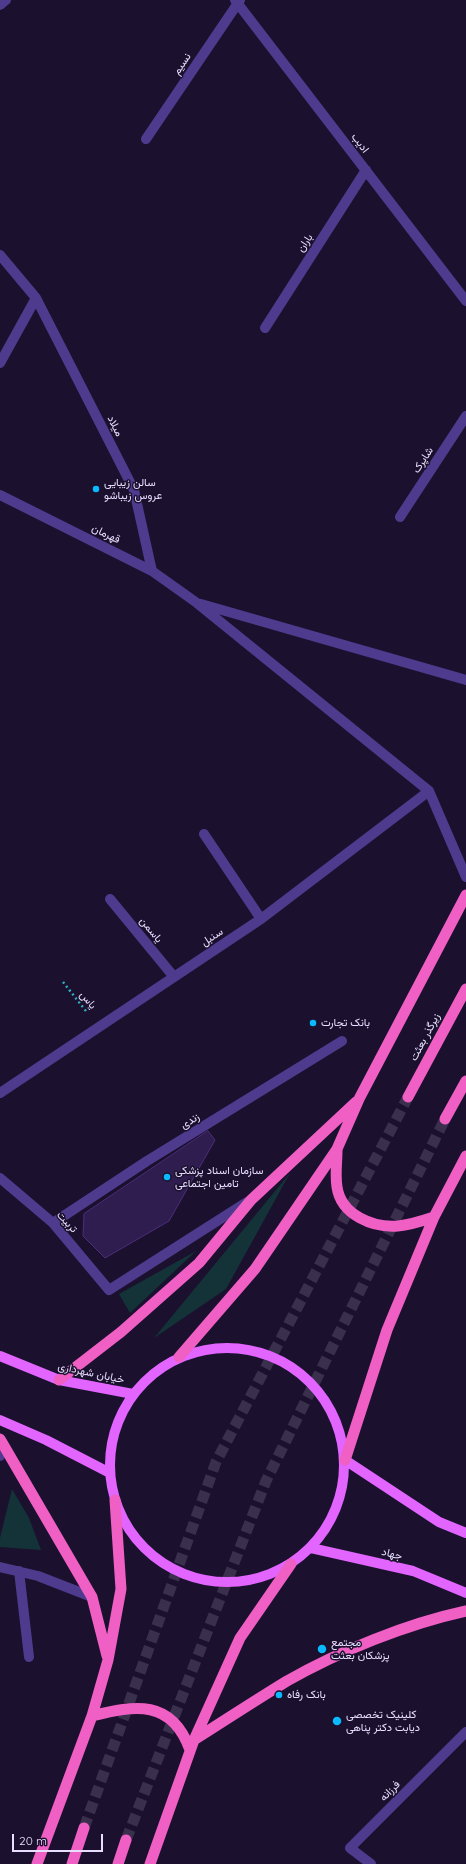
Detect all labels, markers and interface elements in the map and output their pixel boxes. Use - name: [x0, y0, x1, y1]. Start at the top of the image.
- street label: نسیم: [170, 51, 194, 77]
- street label: ادیب: [348, 130, 372, 156]
- street label: باران: [294, 231, 316, 255]
- street label: میلاد: [104, 413, 126, 439]
- street label: شاپرک: [410, 445, 436, 475]
- place label: سالن زیبایی عروس زیباشو: [104, 476, 162, 502]
- marker: سالن زیبایی عروس زیباشو: [91, 484, 101, 494]
- street label: قهرمان: [90, 521, 122, 547]
- street label: یاسمن: [137, 914, 165, 946]
- street label: سنبل: [199, 925, 225, 949]
- street label: یاس: [77, 988, 99, 1012]
- street label: زیرگذر بعثت: [407, 1011, 443, 1063]
- place label: بانک تجارت: [321, 1016, 370, 1030]
- marker: بانک تجارت: [308, 1018, 318, 1028]
- street label: زندی: [178, 1110, 202, 1132]
- place label: سازمان اسناد پزشکی تامین اجتماعی: [175, 1164, 263, 1190]
- marker: سازمان اسناد پزشکی تامین اجتماعی: [162, 1172, 172, 1182]
- street label: تربیت: [54, 1208, 80, 1236]
- street label: خیابان شهرداری: [57, 1360, 125, 1386]
- street label: جهاد: [380, 1545, 404, 1563]
- place label: مجتمع پزشکان بعثت: [331, 1636, 390, 1662]
- marker: مجتمع پزشکان بعثت: [316, 1643, 328, 1655]
- place label: بانک رفاه: [287, 1688, 326, 1702]
- marker: بانک رفاه: [274, 1690, 284, 1700]
- place label: کلینیک تخصصی دیابت دکتر پناهی: [346, 1708, 420, 1734]
- marker: کلینیک تخصصی دیابت دکتر پناهی: [331, 1715, 343, 1727]
- street label: فرزانه: [377, 1778, 403, 1804]
- scale bar: [14, 1826, 105, 1852]
- text: 20 m: [19, 1833, 47, 1848]

